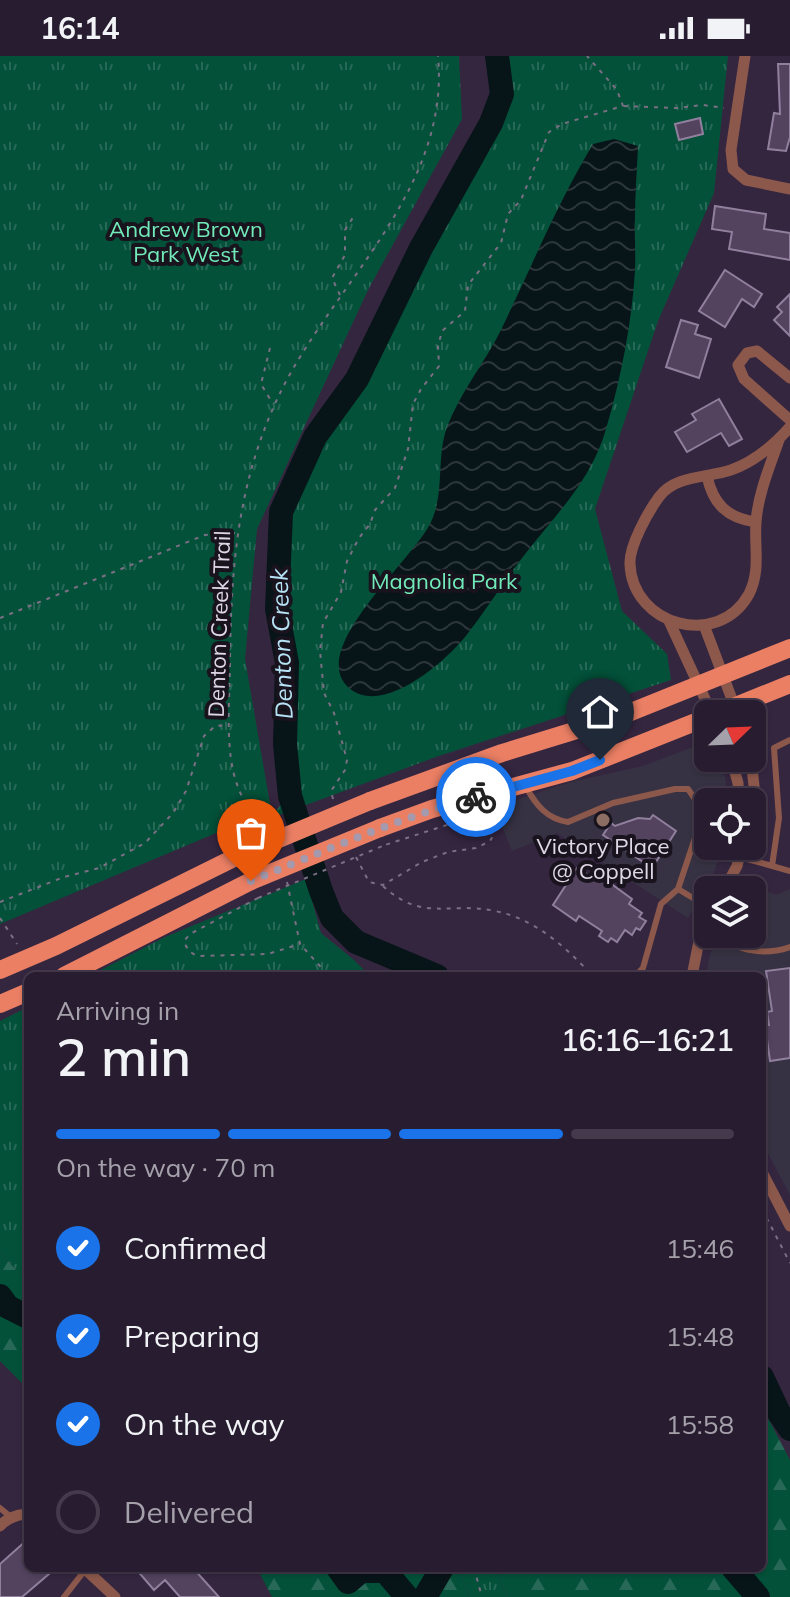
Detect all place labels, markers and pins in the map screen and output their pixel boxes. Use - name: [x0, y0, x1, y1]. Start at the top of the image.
- pin: [566, 678, 634, 760]
- pin: [217, 799, 285, 881]
- marker: Victory Place @ Coppell: [594, 811, 612, 829]
- place label: Victory Place @ Coppell: [536, 832, 670, 885]

